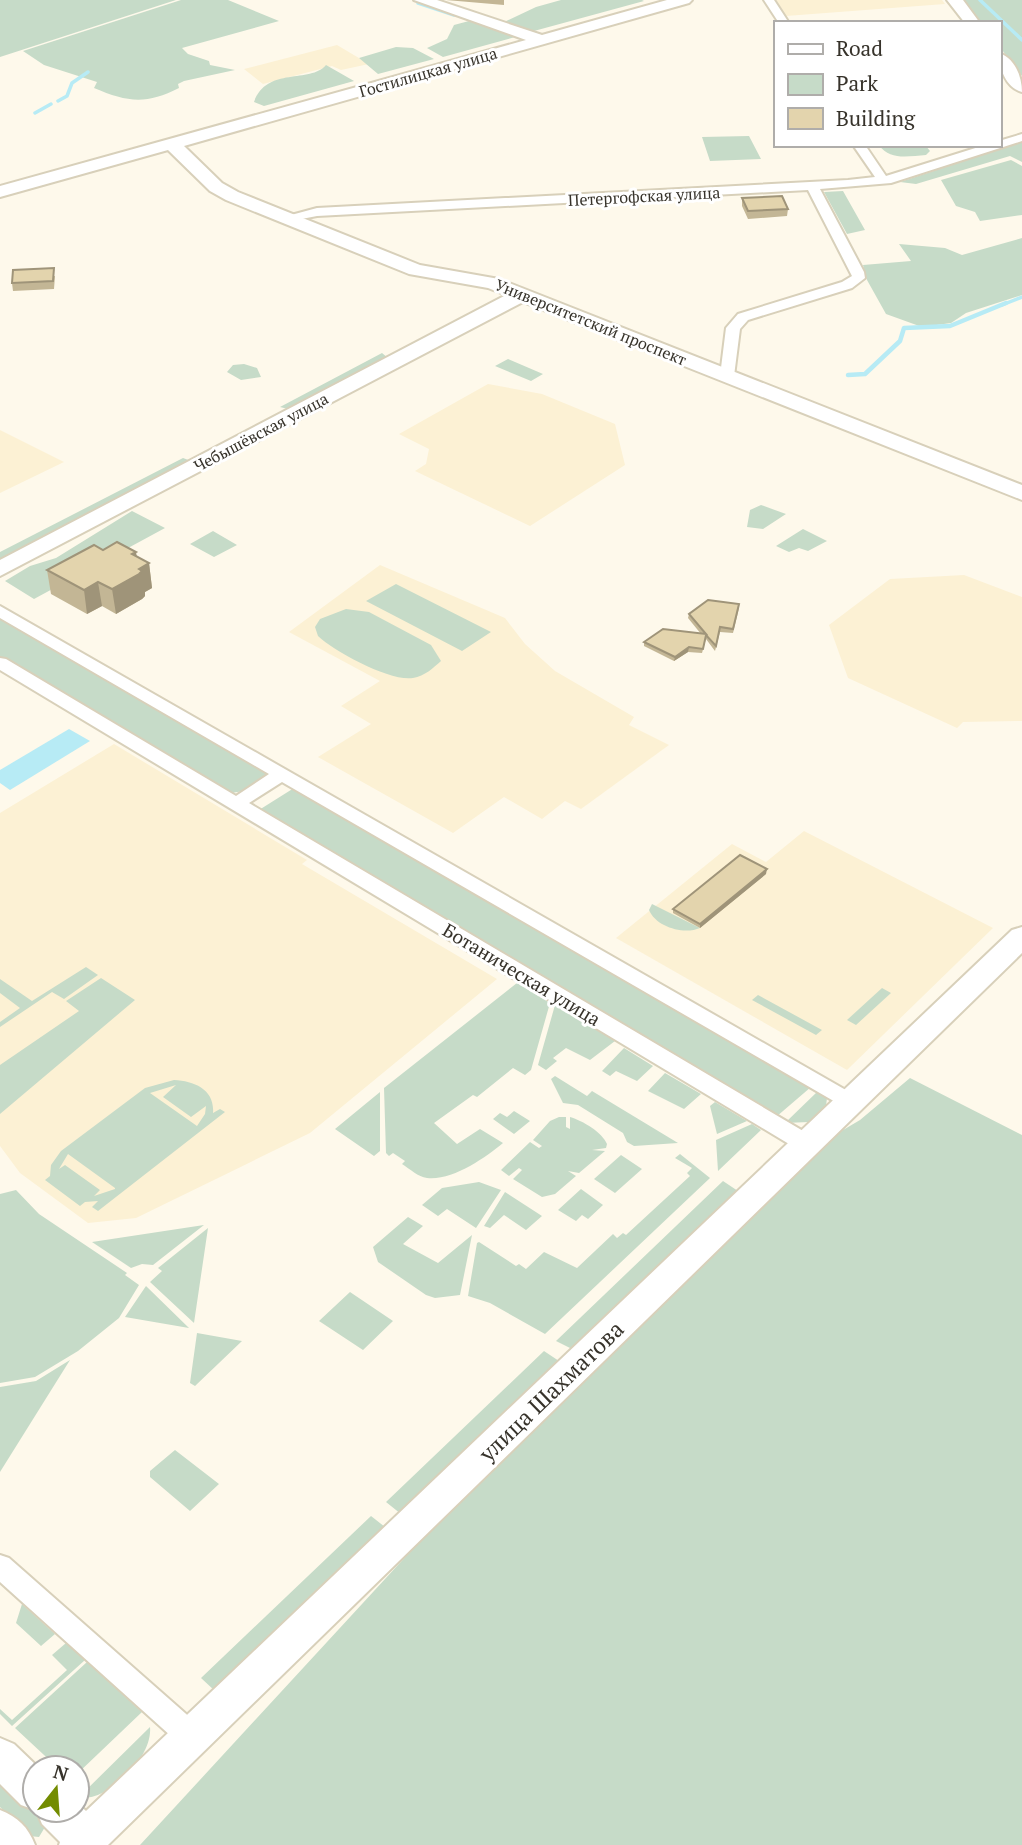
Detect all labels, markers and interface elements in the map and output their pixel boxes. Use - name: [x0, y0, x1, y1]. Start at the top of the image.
- legend: [774, 21, 1001, 147]
- text: Road: [836, 34, 883, 62]
- street label: Гостилицкая улица: [356, 42, 500, 102]
- text: Park: [836, 69, 878, 97]
- text: Building: [836, 104, 916, 132]
- street label: Петергофская улица: [567, 181, 721, 211]
- street label: Университетский проспект: [492, 273, 690, 371]
- street label: Чебышёвская улица: [190, 387, 332, 477]
- street label: Ботаническая улица: [438, 917, 606, 1031]
- street label: улица Шахматова: [471, 1313, 630, 1469]
- north arrow: [21, 1754, 91, 1824]
- text: N: [51, 1758, 72, 1786]

